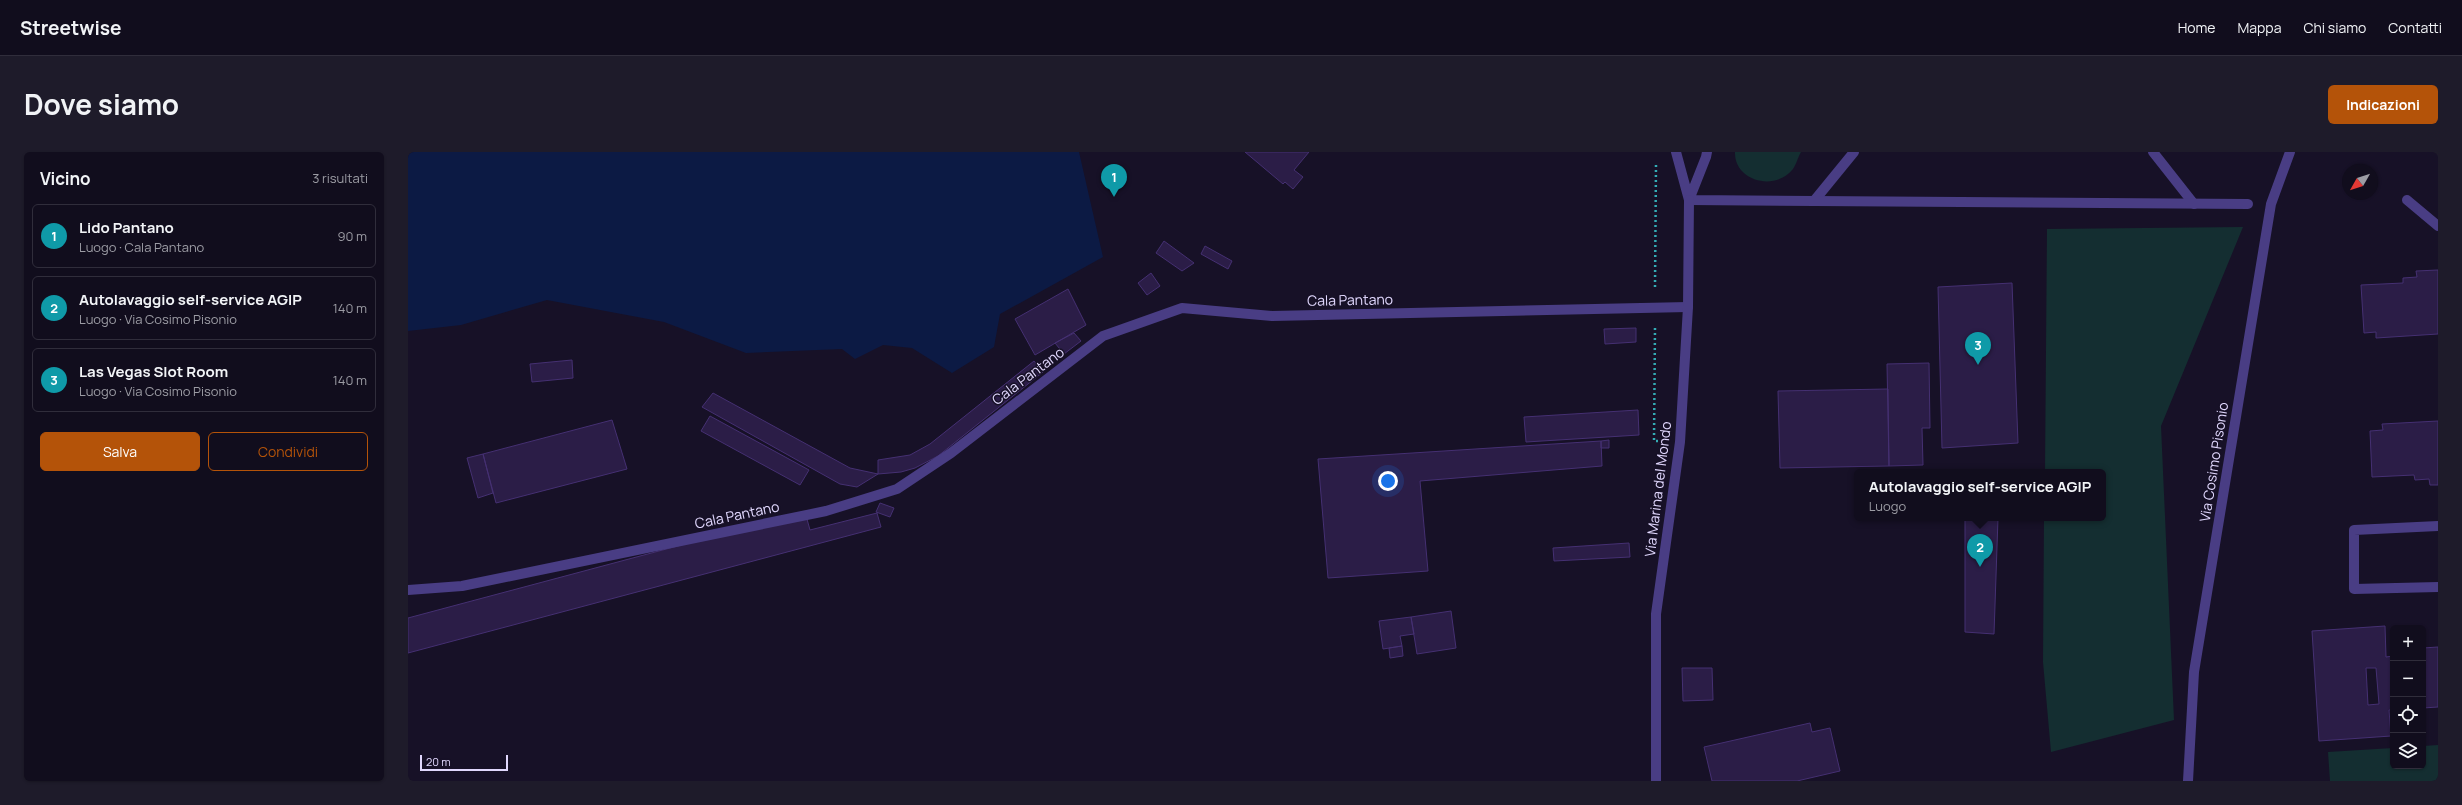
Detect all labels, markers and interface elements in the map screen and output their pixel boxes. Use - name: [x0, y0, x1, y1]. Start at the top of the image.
- text: Streetwise: [20, 15, 122, 41]
- text: Home: [2178, 18, 2216, 37]
- text: Mappa: [2238, 18, 2281, 37]
- text: Chi siamo: [2303, 18, 2366, 37]
- text: Contatti: [2388, 18, 2442, 37]
- text: Dove siamo: [24, 85, 179, 123]
- button: Indicazioni: [2328, 85, 2438, 124]
- pin: 1: [1101, 164, 1127, 197]
- north arrow: [2342, 164, 2378, 200]
- text: Vicino: [40, 167, 91, 190]
- text: 3 risultati: [312, 169, 368, 187]
- text: Lido Pantano: [79, 217, 174, 238]
- text: 1: [51, 227, 57, 245]
- text: 90 m: [337, 227, 367, 245]
- text: Luogo · Cala Pantano: [79, 238, 204, 256]
- text: Autolavaggio self-service AGIP: [79, 289, 302, 310]
- street label: Cala Pantano: [1307, 289, 1393, 310]
- text: 2: [50, 299, 58, 317]
- text: 140 m: [333, 299, 367, 317]
- text: Luogo · Via Cosimo Pisonio: [79, 310, 237, 328]
- pin: 3: [1965, 332, 1991, 365]
- street label: Cala Pantano: [988, 342, 1068, 409]
- text: Las Vegas Slot Room: [79, 361, 228, 382]
- text: 3: [50, 371, 58, 389]
- text: 140 m: [333, 371, 367, 389]
- text: Luogo · Via Cosimo Pisonio: [79, 382, 237, 400]
- street label: Via Cosimo Pisonio: [2195, 401, 2232, 523]
- street label: Via Marina del Mondo: [1640, 420, 1675, 558]
- button: Salva: [40, 432, 200, 471]
- button: Condividi: [208, 432, 368, 471]
- popup: [1854, 469, 2106, 521]
- your location: [1378, 471, 1398, 491]
- text: Autolavaggio self-service AGIP: [1869, 476, 2091, 497]
- street label: Cala Pantano: [693, 496, 781, 533]
- text: Luogo: [1869, 497, 1906, 515]
- pin: 2: [1967, 534, 1993, 567]
- map controls: [2390, 625, 2426, 769]
- button: +: [2390, 625, 2426, 661]
- button: −: [2390, 661, 2426, 697]
- button: locate: [2390, 697, 2426, 733]
- button: layers: [2390, 733, 2426, 769]
- scale bar: [420, 753, 508, 772]
- text: 20 m: [426, 754, 451, 769]

